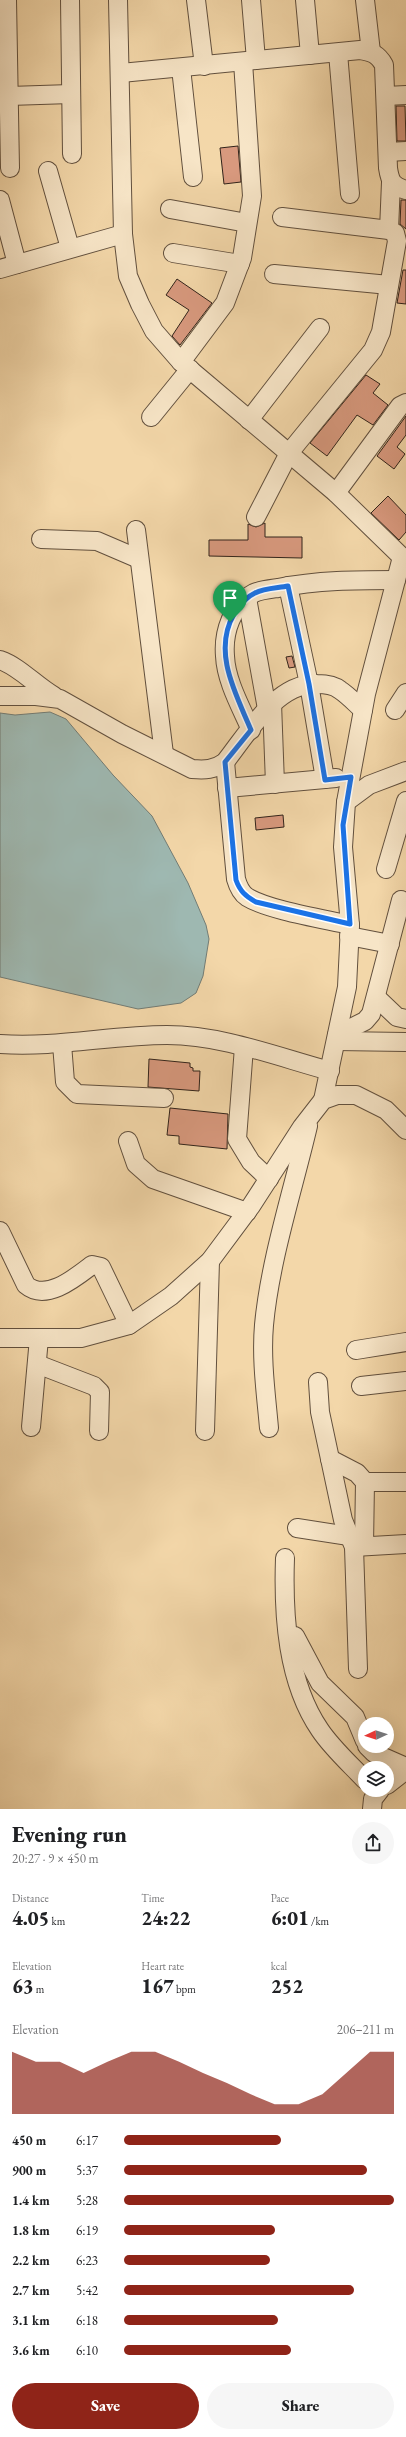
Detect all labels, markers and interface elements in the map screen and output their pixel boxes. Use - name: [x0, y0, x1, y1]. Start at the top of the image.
- pin: [213, 581, 247, 622]
- icon: arrive: [219, 587, 241, 609]
- north arrow: [358, 1717, 394, 1753]
- map controls: [358, 1717, 394, 1797]
- button: layers: [358, 1761, 394, 1797]
- text: Evening run: [12, 1820, 127, 1849]
- button: share: [352, 1822, 394, 1864]
- text: 20:27 · 9 × 450 m: [12, 1850, 99, 1867]
- text: Distance: [12, 1891, 49, 1905]
- text: Time: [141, 1891, 164, 1905]
- text: Pace: [271, 1891, 289, 1905]
- text: 4.05: [12, 1905, 49, 1931]
- text: 24:22: [141, 1905, 190, 1931]
- text: 6:01: [271, 1905, 309, 1931]
- text: km: [49, 1914, 65, 1928]
- text: /km: [309, 1914, 329, 1928]
- text: Elevation: [12, 1959, 52, 1973]
- text: Heart rate: [141, 1959, 184, 1973]
- text: kcal: [271, 1959, 287, 1973]
- text: 63: [12, 1973, 34, 1999]
- text: 167: [141, 1973, 174, 1999]
- text: 252: [271, 1973, 303, 1999]
- text: m: [34, 1982, 44, 1996]
- text: bpm: [174, 1982, 196, 1996]
- text: Elevation: [12, 2021, 59, 2038]
- text: 206–211 m: [337, 2021, 394, 2038]
- text: 450 m: [12, 2132, 46, 2149]
- text: 6:17: [76, 2132, 98, 2149]
- text: 900 m: [12, 2162, 46, 2179]
- text: 5:37: [76, 2162, 98, 2179]
- text: 1.4 km: [12, 2192, 50, 2209]
- text: 5:28: [76, 2192, 98, 2209]
- text: 1.8 km: [12, 2222, 50, 2239]
- text: 6:19: [76, 2222, 98, 2239]
- text: 2.2 km: [12, 2252, 50, 2269]
- text: 6:23: [76, 2252, 98, 2269]
- text: 2.7 km: [12, 2282, 50, 2299]
- text: 5:42: [76, 2282, 98, 2299]
- text: 3.1 km: [12, 2312, 50, 2329]
- text: 6:18: [76, 2312, 98, 2329]
- text: 3.6 km: [12, 2342, 50, 2359]
- text: 6:10: [76, 2342, 98, 2359]
- button: Save: [12, 2383, 199, 2429]
- button: Share: [207, 2383, 394, 2429]

